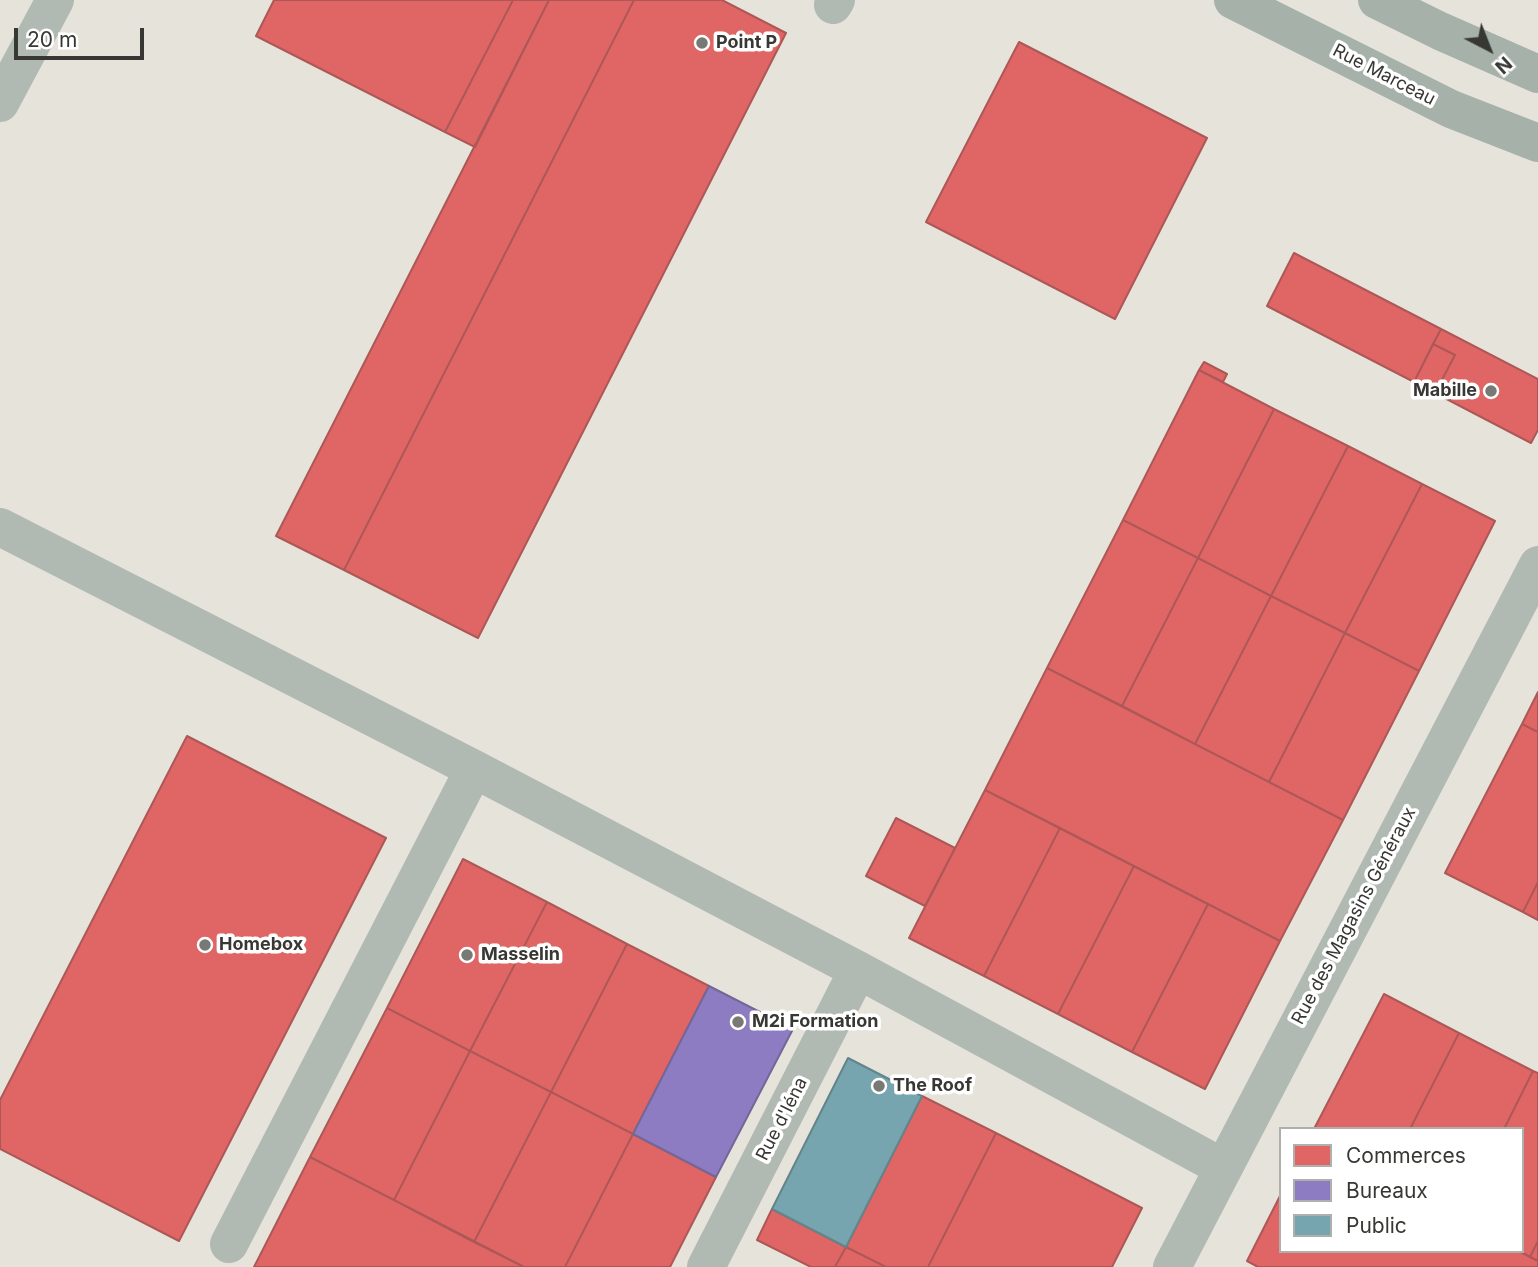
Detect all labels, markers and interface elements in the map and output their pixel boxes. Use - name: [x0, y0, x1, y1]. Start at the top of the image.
- scale bar: [18, 14, 147, 58]
- north arrow: [1454, 14, 1524, 84]
- text: 20 m: [27, 27, 77, 52]
- place label: Point P: [716, 32, 777, 54]
- marker: Point P: [694, 35, 710, 51]
- street label: Rue Marceau: [1329, 40, 1439, 110]
- text: N: [1490, 52, 1516, 78]
- place label: Mabille: [1413, 380, 1477, 402]
- marker: Mabille: [1483, 383, 1499, 399]
- street label: Rue des Magasins Généraux: [1287, 804, 1421, 1028]
- place label: Homebox: [219, 934, 303, 956]
- marker: Homebox: [197, 937, 213, 953]
- place label: Masselin: [481, 944, 560, 966]
- marker: Masselin: [459, 947, 475, 963]
- place label: M2i Formation: [752, 1011, 878, 1033]
- marker: M2i Formation: [730, 1014, 746, 1030]
- street label: Rue d'Iéna: [752, 1074, 812, 1164]
- place label: The Roof: [893, 1075, 972, 1097]
- marker: The Roof: [871, 1078, 887, 1094]
- legend: [1279, 1127, 1524, 1253]
- text: Commerces: [1346, 1143, 1466, 1168]
- text: Bureaux: [1346, 1178, 1428, 1203]
- text: Public: [1346, 1213, 1407, 1238]

